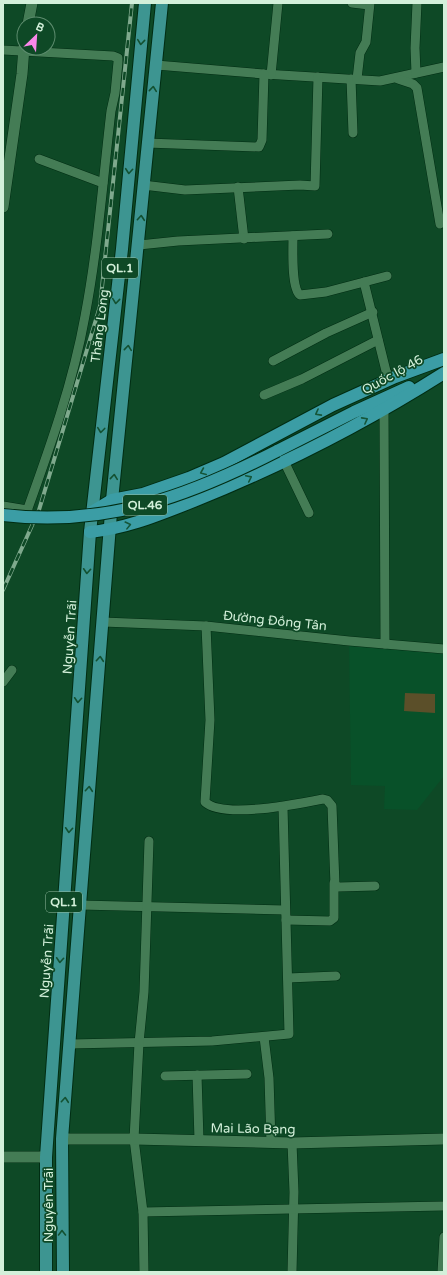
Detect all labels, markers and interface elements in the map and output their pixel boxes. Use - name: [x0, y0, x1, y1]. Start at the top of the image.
- north arrow: [16, 16, 56, 56]
- text: B: [34, 20, 47, 35]
- one-way arrow: [137, 39, 146, 45]
- one-way arrow: [148, 86, 157, 92]
- one-way arrow: [125, 168, 134, 174]
- one-way arrow: [136, 215, 145, 221]
- road number: QL.1: [102, 258, 138, 278]
- street label: Thăng Long: [88, 288, 112, 364]
- one-way arrow: [112, 298, 121, 304]
- one-way arrow: [123, 345, 132, 351]
- street label: Quốc lộ 46: [359, 352, 426, 398]
- one-way arrow: [315, 408, 322, 415]
- one-way arrow: [361, 417, 369, 424]
- one-way arrow: [97, 427, 106, 433]
- one-way arrow: [199, 468, 206, 476]
- one-way arrow: [110, 474, 119, 480]
- one-way arrow: [245, 475, 253, 483]
- road number: QL.46: [123, 495, 167, 515]
- one-way arrow: [125, 522, 132, 530]
- one-way arrow: [83, 568, 92, 574]
- street label: Nguyễn Trãi: [59, 599, 81, 675]
- street label: Đường Đồng Tân: [222, 608, 328, 634]
- one-way arrow: [95, 656, 104, 662]
- one-way arrow: [74, 697, 83, 703]
- one-way arrow: [85, 786, 94, 792]
- one-way arrow: [64, 827, 73, 833]
- road number: QL.1: [46, 892, 82, 912]
- street label: Nguyễn Trãi: [36, 923, 58, 999]
- one-way arrow: [55, 957, 64, 963]
- one-way arrow: [61, 1097, 70, 1103]
- street label: Mai Lão Bạng: [210, 1120, 296, 1138]
- street label: Nguyên Trãi: [41, 1168, 57, 1242]
- one-way arrow: [58, 1230, 67, 1236]

